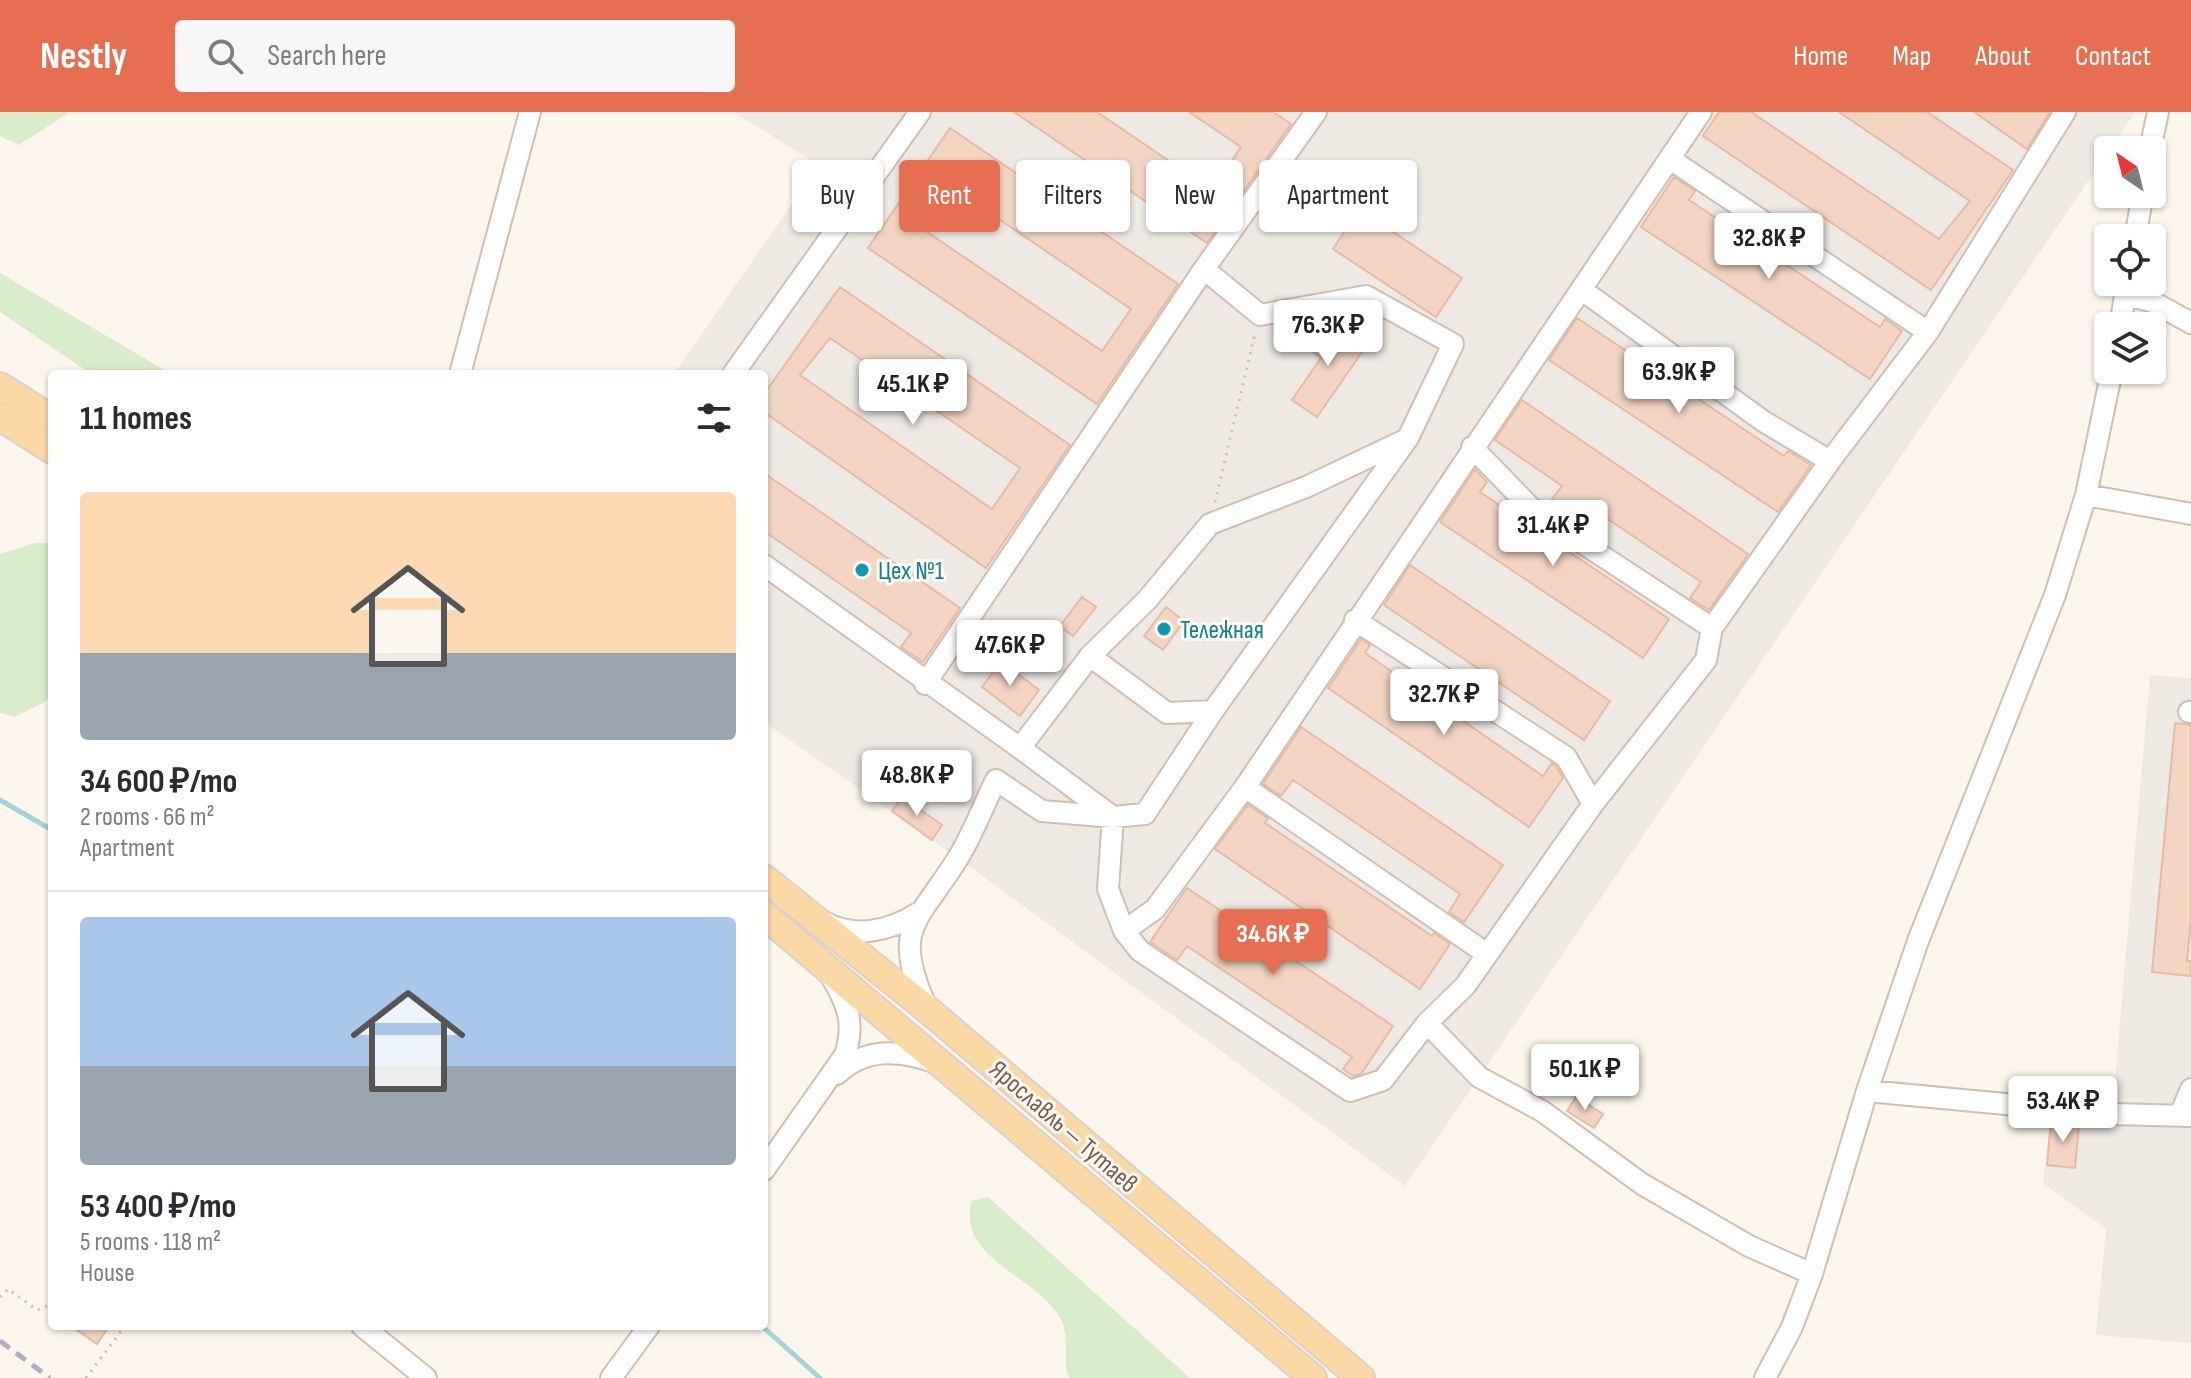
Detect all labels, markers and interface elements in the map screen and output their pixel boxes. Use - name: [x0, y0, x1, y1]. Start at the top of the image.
- search box: [175, 20, 735, 92]
- text: Nestly: [40, 34, 127, 79]
- icon: search: [203, 34, 247, 78]
- text: Search here: [267, 38, 386, 74]
- text: Home: [1793, 40, 1848, 73]
- text: Map: [1892, 40, 1931, 73]
- text: About: [1975, 40, 2031, 73]
- text: Contact: [2075, 40, 2151, 73]
- north arrow: [2094, 136, 2166, 208]
- map controls: [2094, 136, 2166, 384]
- chip: Buy: [792, 160, 883, 232]
- chip: Rent: [899, 160, 1000, 232]
- chip: Filters: [1016, 160, 1130, 232]
- chip: New: [1146, 160, 1243, 232]
- chip: Apartment: [1259, 160, 1417, 232]
- pin: 32.8K ₽: [1695, 213, 1843, 281]
- text: 32.8K ₽: [1732, 223, 1806, 254]
- button: locate: [2094, 224, 2166, 296]
- pin: 76.3K ₽: [1254, 300, 1402, 368]
- text: 76.3K ₽: [1292, 310, 1364, 341]
- button: layers: [2094, 312, 2166, 384]
- pin: 63.9K ₽: [1605, 347, 1753, 415]
- text: 63.9K ₽: [1642, 357, 1716, 388]
- pin: 45.1K ₽: [839, 359, 987, 427]
- text: 45.1K ₽: [877, 369, 949, 400]
- icon: filters: [692, 396, 736, 440]
- text: 11 homes: [80, 398, 192, 439]
- pin: 31.4K ₽: [1479, 500, 1627, 568]
- text: 31.4K ₽: [1517, 510, 1589, 541]
- icon: home: [336, 544, 480, 688]
- place label: Цех №1: [878, 556, 944, 587]
- marker: Цех №1: [853, 561, 871, 579]
- place label: Тележная: [1180, 615, 1264, 646]
- pin: 47.6K ₽: [936, 620, 1084, 688]
- marker: Тележная: [1155, 620, 1173, 638]
- text: 47.6K ₽: [975, 630, 1045, 661]
- pin: 32.7K ₽: [1370, 669, 1518, 737]
- text: 32.7K ₽: [1408, 679, 1480, 710]
- pin: 48.8K ₽: [843, 750, 991, 818]
- text: 48.8K ₽: [880, 760, 954, 791]
- text: 34 600 ₽/mo: [80, 761, 237, 802]
- text: 2 rooms · 66 m²: [80, 802, 215, 833]
- text: Apartment: [80, 833, 174, 864]
- pin: 34.6K ₽: [1199, 909, 1347, 977]
- text: 34.6K ₽: [1236, 919, 1310, 950]
- icon: home: [336, 969, 480, 1113]
- pin: 50.1K ₽: [1511, 1044, 1659, 1112]
- street label: Ярославль — Тутаев: [983, 1054, 1143, 1200]
- text: 50.1K ₽: [1549, 1054, 1621, 1085]
- pin: 53.4K ₽: [1989, 1076, 2137, 1144]
- text: 53.4K ₽: [2026, 1086, 2100, 1117]
- text: 53 400 ₽/mo: [80, 1186, 236, 1227]
- text: 5 rooms · 118 m²: [80, 1227, 221, 1258]
- text: House: [80, 1258, 135, 1289]

